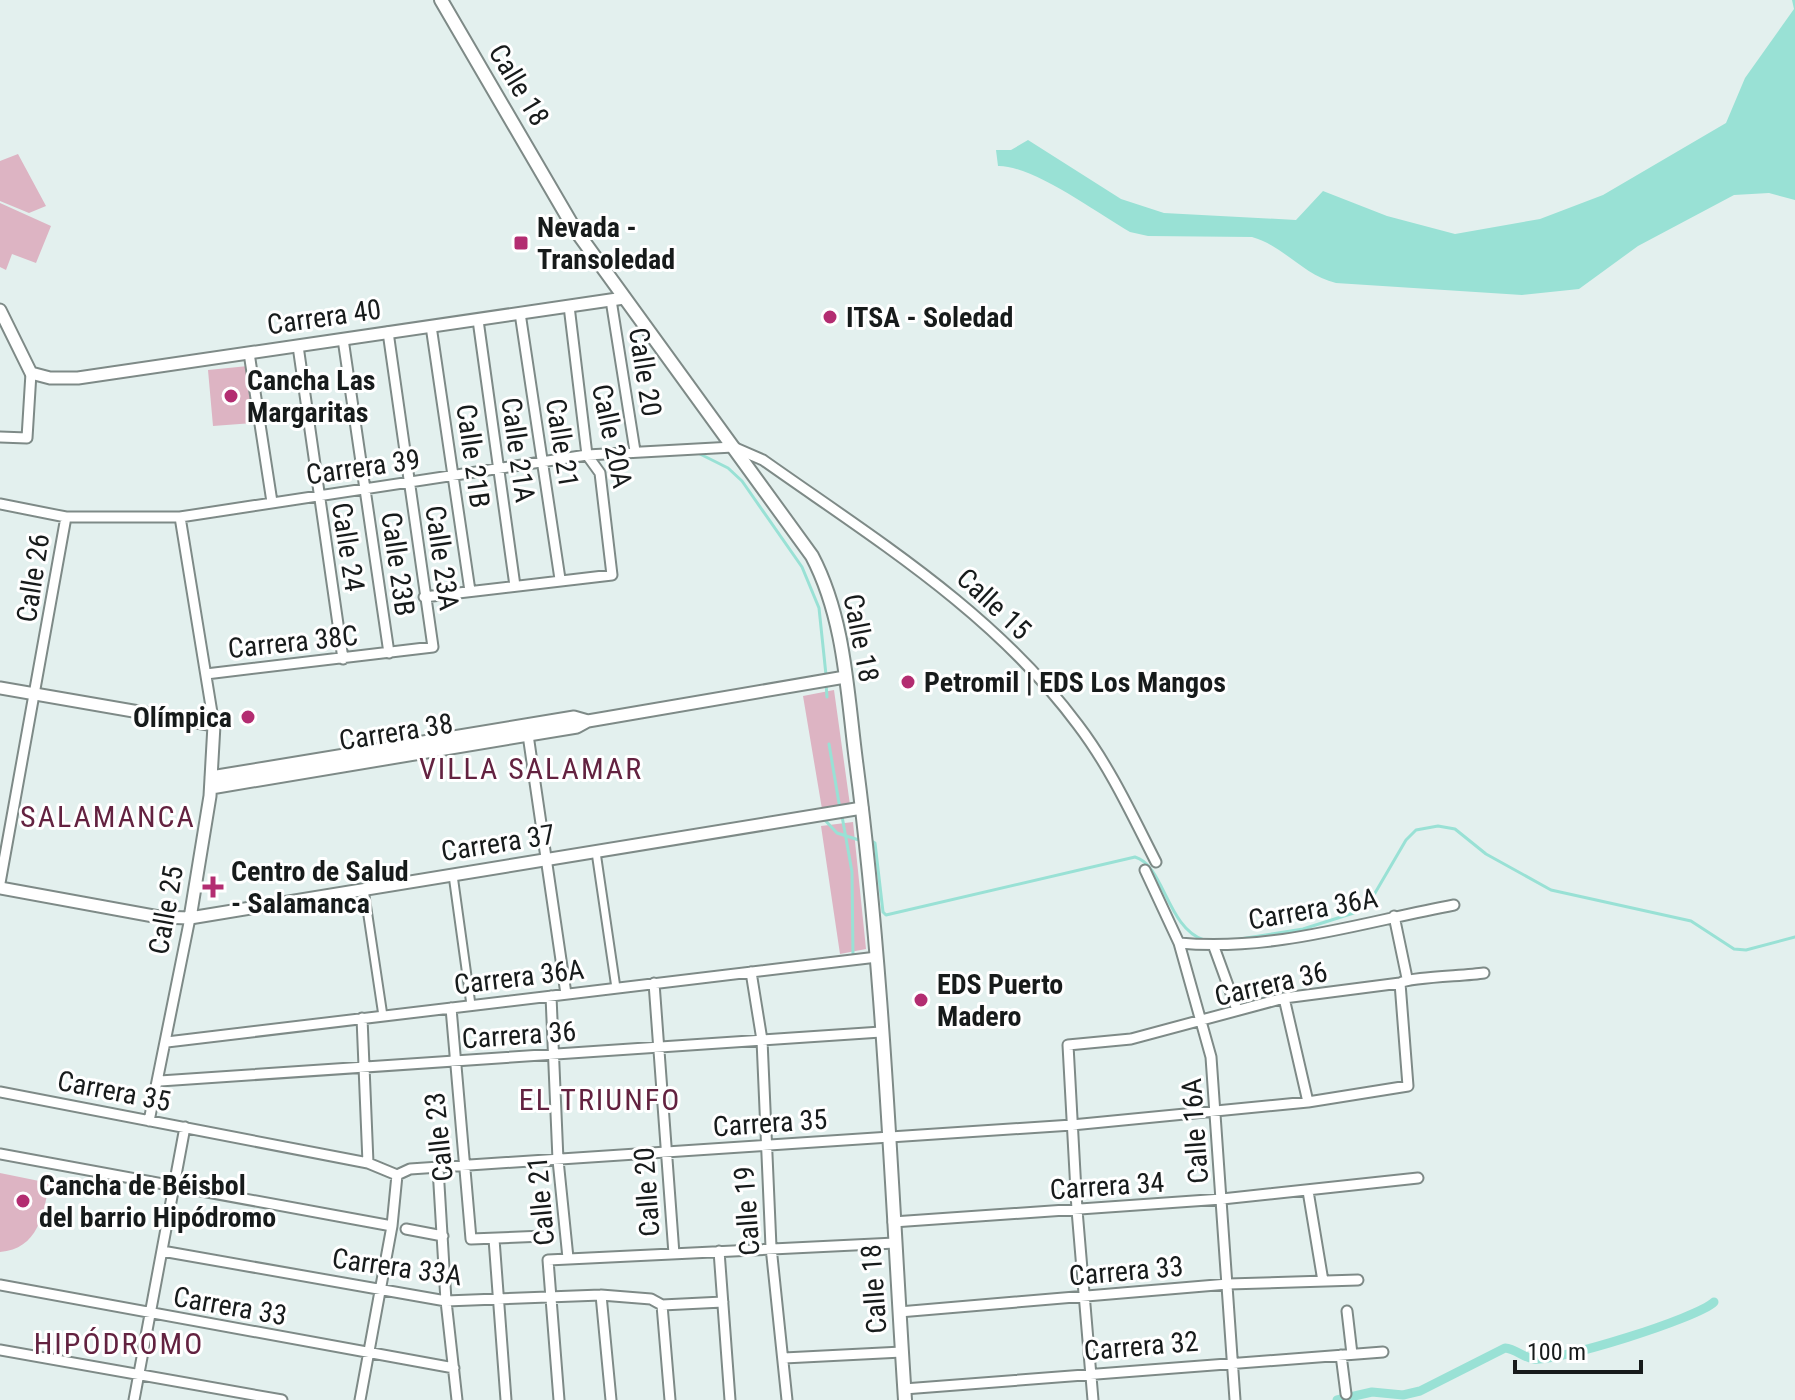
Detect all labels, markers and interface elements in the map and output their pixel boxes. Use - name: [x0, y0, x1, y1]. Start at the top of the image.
- street label: Calle 18: [482, 38, 556, 132]
- place label: Nevada - Transoledad: [537, 211, 675, 276]
- marker: Nevada - Transoledad: [512, 234, 530, 252]
- street label: Carrera 40: [265, 293, 383, 341]
- place label: ITSA - Soledad: [846, 301, 1013, 334]
- marker: ITSA - Soledad: [821, 308, 839, 326]
- street label: Calle 20: [622, 325, 668, 419]
- place label: Cancha Las Margaritas: [247, 364, 376, 429]
- street label: Calle 20A: [585, 381, 639, 491]
- marker: Cancha Las Margaritas: [222, 387, 240, 405]
- street label: Calle 21A: [494, 395, 542, 505]
- street label: Calle 21: [539, 396, 585, 490]
- street label: Calle 21B: [449, 402, 497, 510]
- street label: Carrera 39: [304, 443, 422, 491]
- street label: Calle 24: [325, 500, 371, 594]
- street label: Calle 23A: [418, 503, 466, 613]
- street label: Calle 23B: [374, 510, 422, 618]
- street label: Calle 26: [10, 531, 56, 625]
- street label: Calle 15: [950, 561, 1038, 647]
- street label: Calle 18: [836, 591, 886, 685]
- street label: Carrera 38C: [226, 619, 360, 665]
- place label: Petromil | EDS Los Mangos: [924, 666, 1226, 699]
- marker: Petromil | EDS Los Mangos: [899, 673, 917, 691]
- place label: Olímpica: [133, 701, 232, 734]
- street label: Carrera 38: [337, 707, 455, 757]
- marker: Olímpica: [239, 708, 257, 726]
- district label: VILLA SALAMAR: [419, 751, 643, 786]
- district label: SALAMANCA: [20, 799, 196, 834]
- street label: Carrera 37: [439, 818, 557, 868]
- place label: Centro de Salud - Salamanca: [231, 855, 409, 920]
- street label: Calle 25: [142, 863, 190, 957]
- marker: Centro de Salud - Salamanca: [202, 876, 224, 898]
- street label: Carrera 36A: [1246, 881, 1380, 937]
- street label: Carrera 36A: [452, 953, 586, 1001]
- street label: Carrera 36: [1211, 955, 1331, 1013]
- place label: EDS Puerto Madero: [937, 968, 1063, 1033]
- marker: EDS Puerto Madero: [912, 991, 930, 1009]
- street label: Carrera 36: [461, 1015, 577, 1055]
- street label: Carrera 35: [55, 1064, 173, 1118]
- street label: Calle 16A: [1175, 1077, 1215, 1185]
- district label: EL TRIUNFO: [519, 1082, 681, 1117]
- street label: Calle 23: [418, 1091, 460, 1183]
- street label: Carrera 35: [712, 1103, 828, 1143]
- street label: Calle 20: [627, 1146, 667, 1238]
- street label: Calle 21: [521, 1155, 561, 1247]
- street label: Calle 19: [727, 1165, 767, 1257]
- street label: Carrera 34: [1049, 1166, 1165, 1206]
- place label: Cancha de Béisbol del barrio Hipódromo: [39, 1169, 276, 1234]
- marker: Cancha de Béisbol del barrio Hipódromo: [14, 1192, 32, 1210]
- street label: Carrera 33A: [330, 1242, 464, 1292]
- street label: Calle 18: [854, 1243, 894, 1335]
- street label: Carrera 33: [1067, 1250, 1185, 1292]
- street label: Carrera 33: [171, 1280, 289, 1332]
- scale bar: [1515, 1324, 1641, 1374]
- street label: Carrera 32: [1082, 1325, 1200, 1367]
- district label: HIPÓDROMO: [34, 1326, 204, 1361]
- text: 100 m: [1527, 1338, 1586, 1366]

